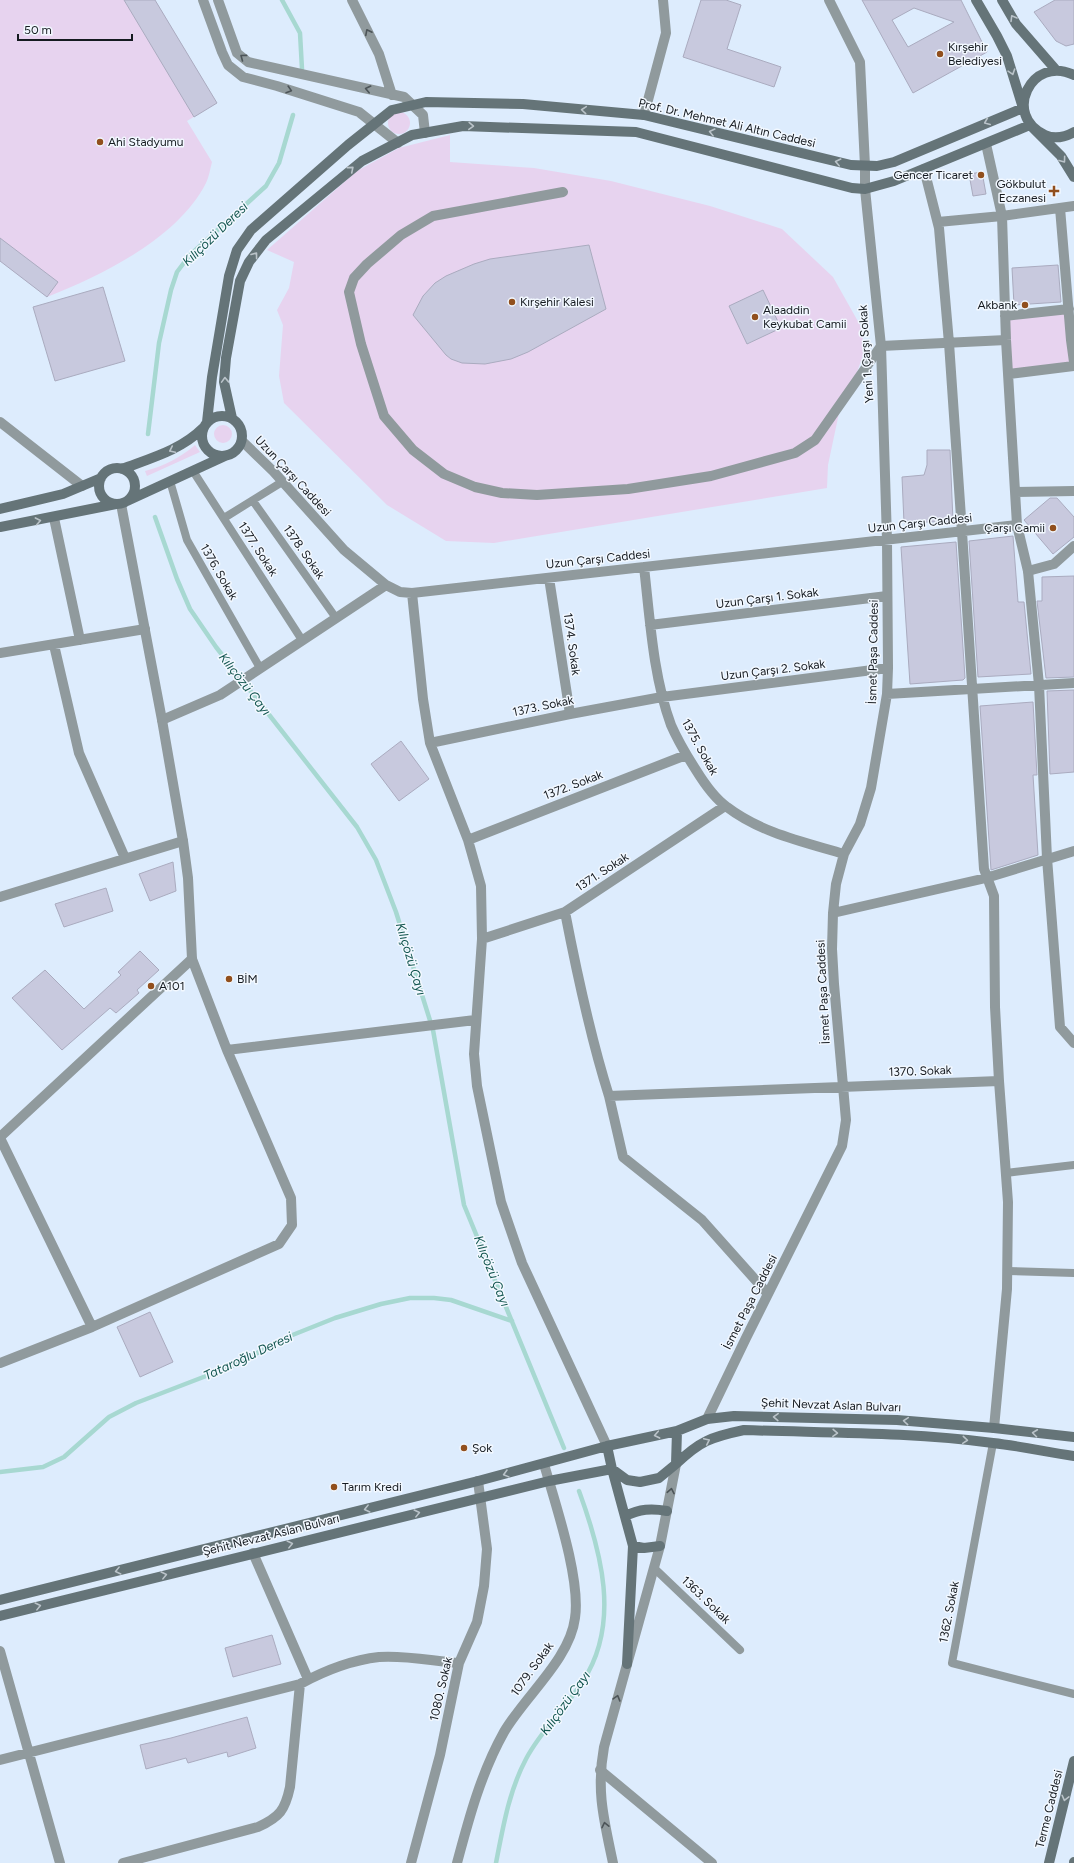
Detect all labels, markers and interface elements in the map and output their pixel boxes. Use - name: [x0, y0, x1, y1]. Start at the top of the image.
- one-way arrow: [1010, 15, 1017, 22]
- scale bar: [18, 16, 132, 42]
- text: 50 m: [24, 23, 52, 37]
- one-way arrow: [365, 29, 373, 37]
- place label: Kırşehir Belediyesi: [948, 40, 1002, 68]
- marker: Kırşehir Belediyesi: [935, 49, 945, 59]
- one-way arrow: [240, 55, 247, 62]
- one-way arrow: [1007, 68, 1016, 75]
- one-way arrow: [286, 85, 293, 94]
- one-way arrow: [365, 86, 371, 94]
- street label: Prof. Dr. Mehmet Ali Altın Caddesi: [637, 96, 817, 150]
- one-way arrow: [581, 105, 587, 114]
- one-way arrow: [984, 118, 991, 126]
- one-way arrow: [468, 122, 474, 130]
- one-way arrow: [708, 128, 715, 136]
- place label: Ahi Stadyumu: [108, 135, 184, 149]
- marker: Ahi Stadyumu: [95, 137, 105, 147]
- one-way arrow: [1058, 156, 1066, 163]
- one-way arrow: [835, 159, 841, 167]
- one-way arrow: [347, 167, 354, 174]
- place label: Gencer Ticaret: [893, 168, 973, 182]
- marker: Gencer Ticaret: [976, 170, 986, 180]
- place label: Gökbulut Eczanesi: [996, 177, 1046, 205]
- marker: Gökbulut Eczanesi: [1049, 186, 1059, 196]
- water label: Kılıçözü Deresi: [179, 198, 252, 269]
- one-way arrow: [250, 253, 257, 260]
- place label: Kırşehir Kalesi: [520, 295, 594, 309]
- marker: Kırşehir Kalesi: [507, 297, 517, 307]
- place label: Akbank: [977, 298, 1017, 312]
- marker: Akbank: [1020, 300, 1030, 310]
- place label: Alaaddin Keykubat Camii: [763, 303, 847, 331]
- street label: Yeni 1. Çarşı Sokak: [856, 304, 876, 403]
- marker: Alaaddin Keykubat Camii: [750, 312, 760, 322]
- one-way arrow: [221, 377, 229, 383]
- street label: Uzun Çarşı Caddesi: [252, 433, 334, 519]
- one-way arrow: [168, 445, 176, 453]
- street label: Uzun Çarşı Caddesi: [867, 511, 973, 535]
- one-way arrow: [35, 517, 42, 525]
- street label: 1377. Sokak: [235, 519, 281, 579]
- place label: Çarşı Camii: [984, 521, 1045, 535]
- street label: 1378. Sokak: [280, 522, 328, 582]
- marker: Çarşı Camii: [1048, 523, 1058, 533]
- street label: 1376. Sokak: [197, 542, 241, 603]
- street label: Uzun Çarşı Caddesi: [545, 547, 651, 571]
- street label: Uzun Çarşı 1. Sokak: [715, 585, 819, 611]
- street label: İsmet Paşa Caddesi: [865, 600, 881, 704]
- street label: 1374. Sokak: [561, 612, 583, 676]
- water label: Kılıçözü Çayı: [216, 650, 274, 718]
- street label: Uzun Çarşı 2. Sokak: [720, 657, 826, 683]
- street label: 1373. Sokak: [511, 693, 575, 719]
- street label: 1375. Sokak: [679, 716, 721, 778]
- street label: 1372. Sokak: [542, 767, 605, 803]
- street label: 1371. Sokak: [573, 850, 631, 894]
- water label: Kılıçözü Çayı: [393, 921, 429, 997]
- street label: İsmet Paşa Caddesi: [813, 939, 833, 1045]
- place label: BİM: [237, 972, 258, 986]
- marker: BİM: [224, 974, 234, 984]
- place label: A101: [159, 979, 185, 993]
- marker: A101: [146, 981, 156, 991]
- street label: 1370. Sokak: [888, 1063, 952, 1079]
- water label: Kılıçözü Çayı: [471, 1233, 513, 1309]
- street label: İsmet Paşa Caddesi: [720, 1252, 780, 1352]
- water label: Tataroğlu Deresi: [201, 1328, 296, 1383]
- street label: Şehit Nevzat Aslan Bulvarı: [761, 1396, 901, 1414]
- one-way arrow: [773, 1412, 779, 1421]
- one-way arrow: [903, 1416, 909, 1425]
- one-way arrow: [1032, 1428, 1038, 1437]
- one-way arrow: [832, 1429, 838, 1437]
- one-way arrow: [654, 1430, 660, 1438]
- one-way arrow: [962, 1435, 968, 1444]
- one-way arrow: [703, 1438, 710, 1446]
- place label: Şok: [472, 1441, 492, 1455]
- marker: Şok: [459, 1443, 469, 1453]
- one-way arrow: [503, 1469, 510, 1478]
- place label: Tarım Kredi: [342, 1480, 402, 1494]
- marker: Tarım Kredi: [329, 1482, 339, 1492]
- one-way arrow: [666, 1487, 675, 1494]
- one-way arrow: [363, 1504, 370, 1513]
- one-way arrow: [413, 1509, 420, 1518]
- street label: Şehit Nevzat Aslan Bulvarı: [201, 1511, 341, 1559]
- one-way arrow: [287, 1540, 294, 1549]
- one-way arrow: [115, 1566, 121, 1574]
- one-way arrow: [160, 1571, 167, 1580]
- street label: 1363. Sokak: [679, 1573, 733, 1627]
- street label: 1362. Sokak: [936, 1580, 962, 1644]
- one-way arrow: [35, 1603, 41, 1611]
- street label: 1079. Sokak: [508, 1639, 556, 1699]
- street label: 1080. Sokak: [427, 1656, 455, 1722]
- water label: Kılıçözü Çayı: [537, 1668, 593, 1738]
- one-way arrow: [613, 1694, 621, 1701]
- street label: Terme Caddesi: [1033, 1768, 1065, 1850]
- one-way arrow: [1061, 1795, 1069, 1802]
- one-way arrow: [601, 1822, 609, 1828]

